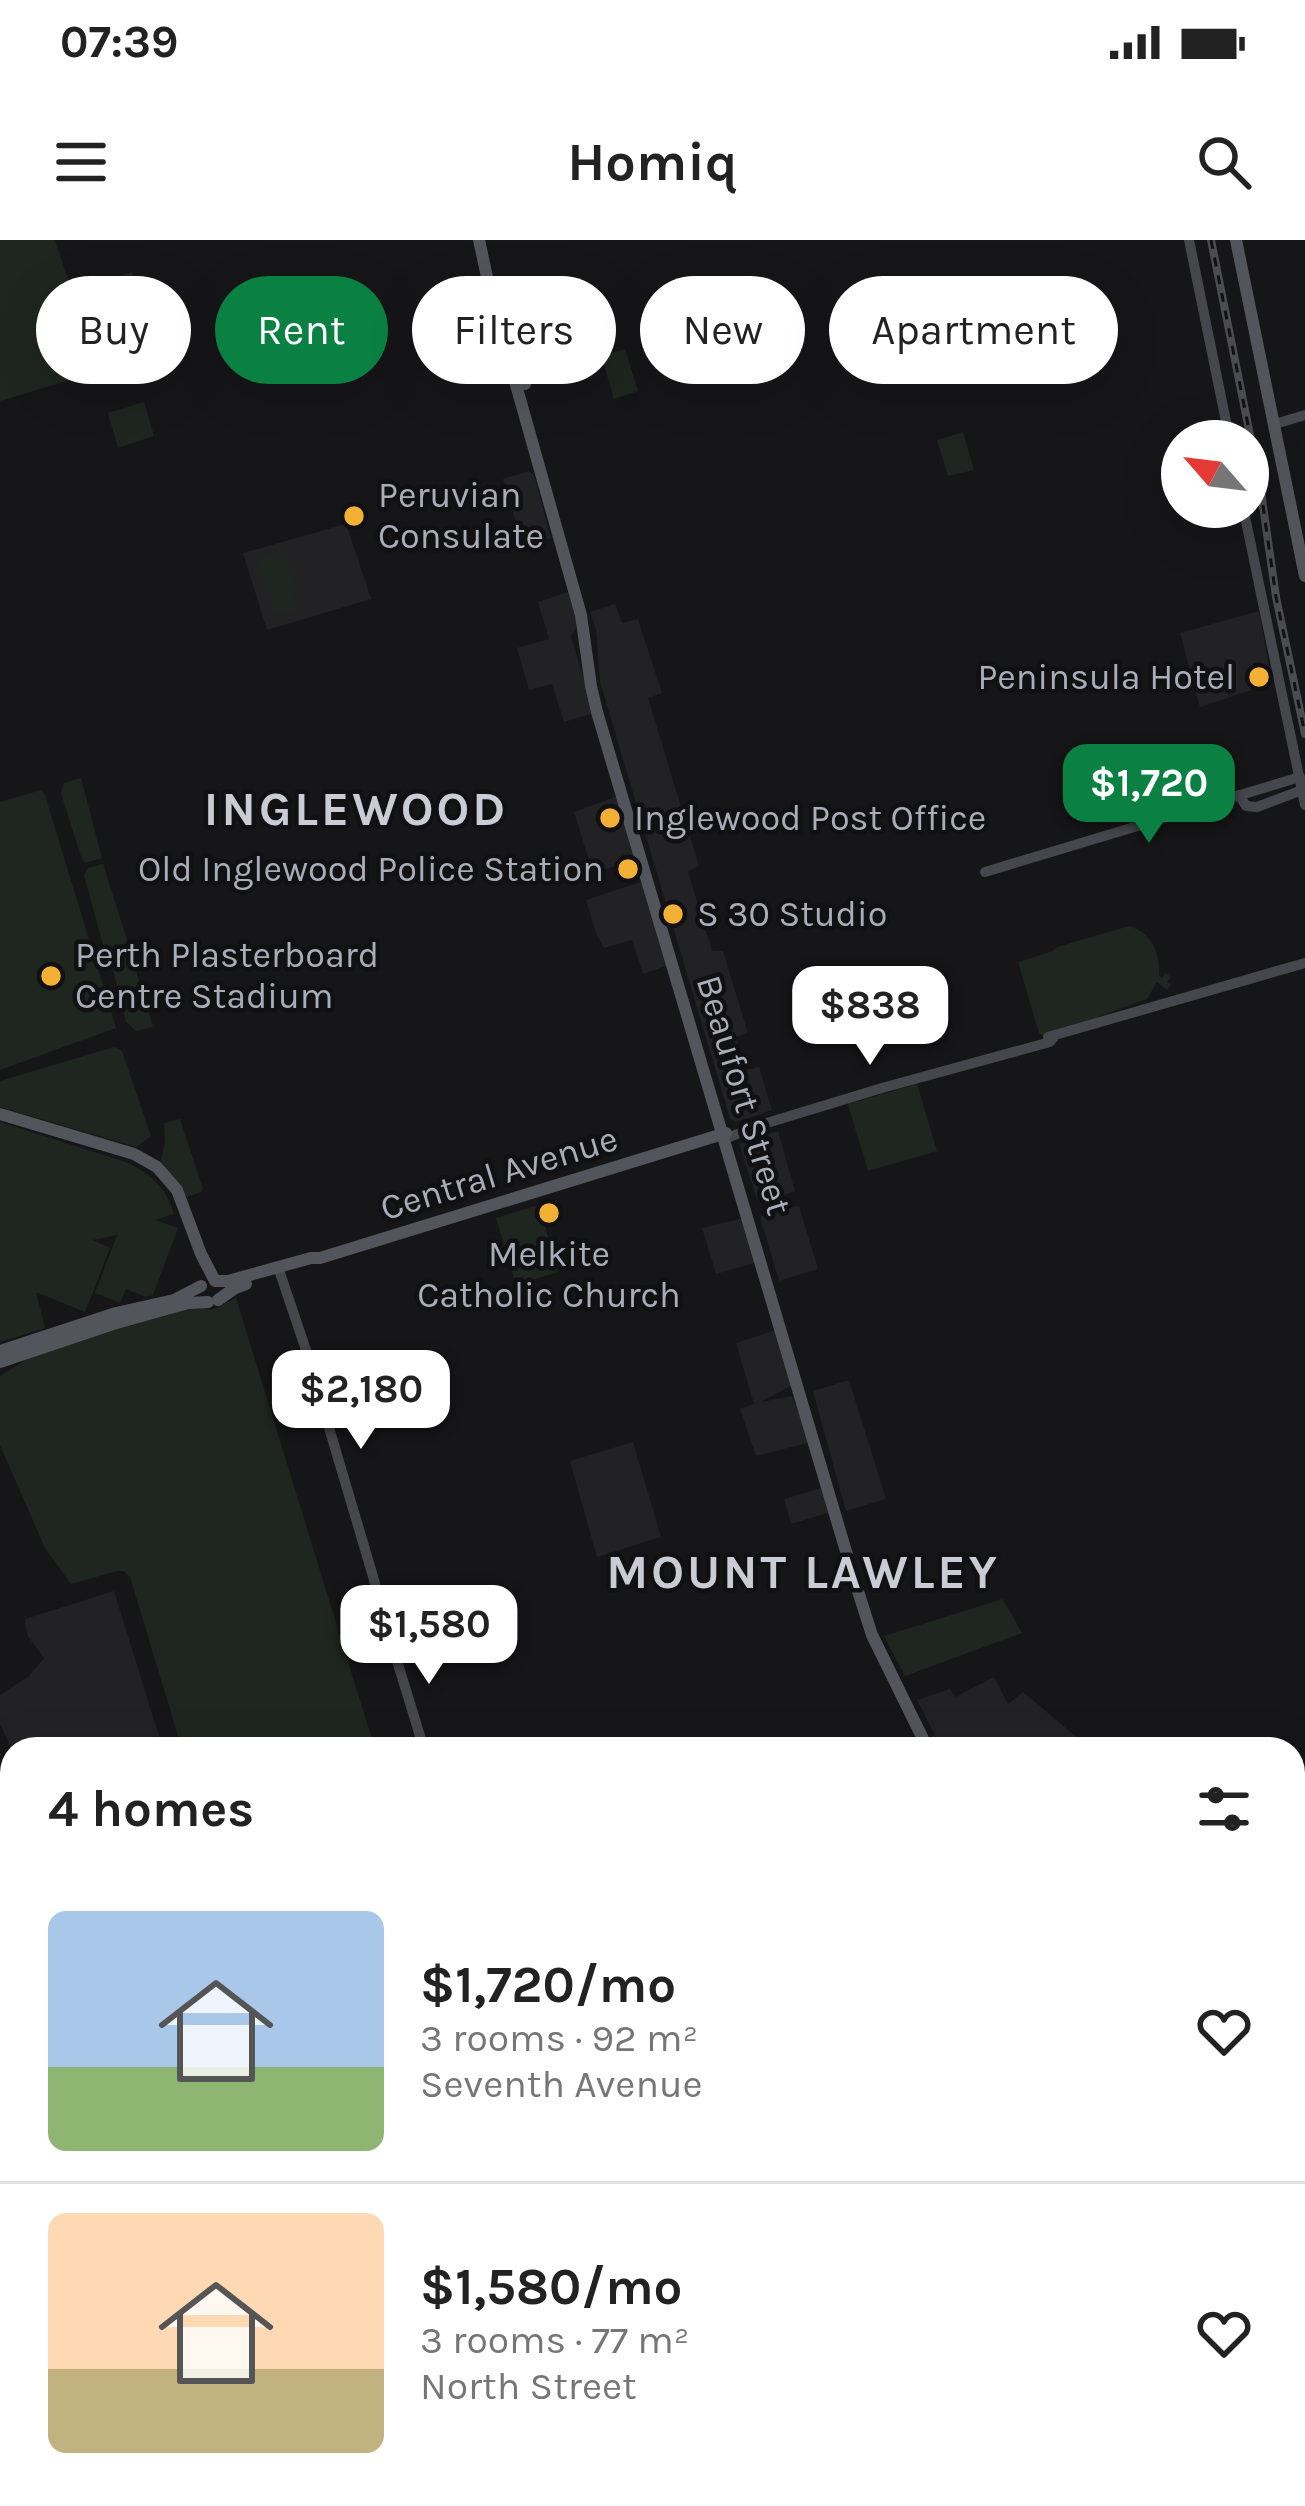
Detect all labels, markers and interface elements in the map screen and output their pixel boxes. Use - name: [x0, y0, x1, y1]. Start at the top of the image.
- text: 07:39: [60, 16, 178, 68]
- icon: menu: [48, 129, 114, 195]
- icon: search: [1191, 129, 1257, 195]
- text: Homiq: [567, 130, 738, 194]
- chip: Buy: [36, 276, 191, 384]
- chip: Rent: [215, 276, 388, 384]
- chip: Filters: [412, 276, 616, 384]
- chip: New: [640, 276, 805, 384]
- chip: Apartment: [829, 276, 1118, 384]
- north arrow: [1161, 420, 1269, 528]
- map controls: [1161, 420, 1269, 528]
- place label: Peruvian Consulate: [378, 474, 544, 557]
- marker: Peruvian Consulate: [341, 503, 367, 529]
- place label: Peninsula Hotel: [977, 656, 1235, 698]
- marker: Peninsula Hotel: [1246, 664, 1272, 690]
- pin: $1,720: [1051, 744, 1247, 846]
- text: $1,720: [1090, 760, 1208, 806]
- district label: INGLEWOOD: [204, 781, 508, 837]
- place label: Inglewood Post Office: [634, 797, 986, 839]
- marker: Inglewood Post Office: [597, 805, 623, 831]
- place label: Old Inglewood Police Station: [138, 848, 604, 890]
- marker: Old Inglewood Police Station: [615, 856, 641, 882]
- place label: S 30 Studio: [697, 893, 887, 935]
- marker: S 30 Studio: [660, 901, 686, 927]
- place label: Perth Plasterboard Centre Stadium: [75, 934, 379, 1017]
- marker: Perth Plasterboard Centre Stadium: [38, 963, 64, 989]
- pin: $838: [799, 966, 941, 1068]
- street label: Beaufort Street: [688, 970, 800, 1220]
- text: $838: [819, 982, 921, 1028]
- street label: Central Avenue: [375, 1117, 623, 1229]
- marker: Melkite Catholic Church: [536, 1200, 562, 1226]
- place label: Melkite Catholic Church: [417, 1233, 681, 1316]
- pin: $2,180: [263, 1350, 459, 1452]
- text: $2,180: [299, 1366, 423, 1412]
- district label: MOUNT LAWLEY: [606, 1544, 1000, 1600]
- pin: $1,580: [331, 1585, 527, 1687]
- text: $1,580: [367, 1601, 491, 1647]
- icon: filters: [1191, 1776, 1257, 1842]
- text: 4 homes: [48, 1779, 254, 1839]
- text: $1,720/mo: [420, 1955, 676, 2015]
- icon: home: [144, 1959, 288, 2103]
- icon: heart: [1191, 1998, 1257, 2064]
- text: 3 rooms · 92 m²: [420, 2015, 698, 2061]
- text: Seventh Avenue: [420, 2061, 703, 2107]
- text: $1,580/mo: [420, 2257, 682, 2317]
- icon: home: [144, 2261, 288, 2405]
- icon: heart: [1191, 2300, 1257, 2366]
- text: 3 rooms · 77 m²: [420, 2317, 690, 2363]
- text: North Street: [420, 2363, 637, 2409]

